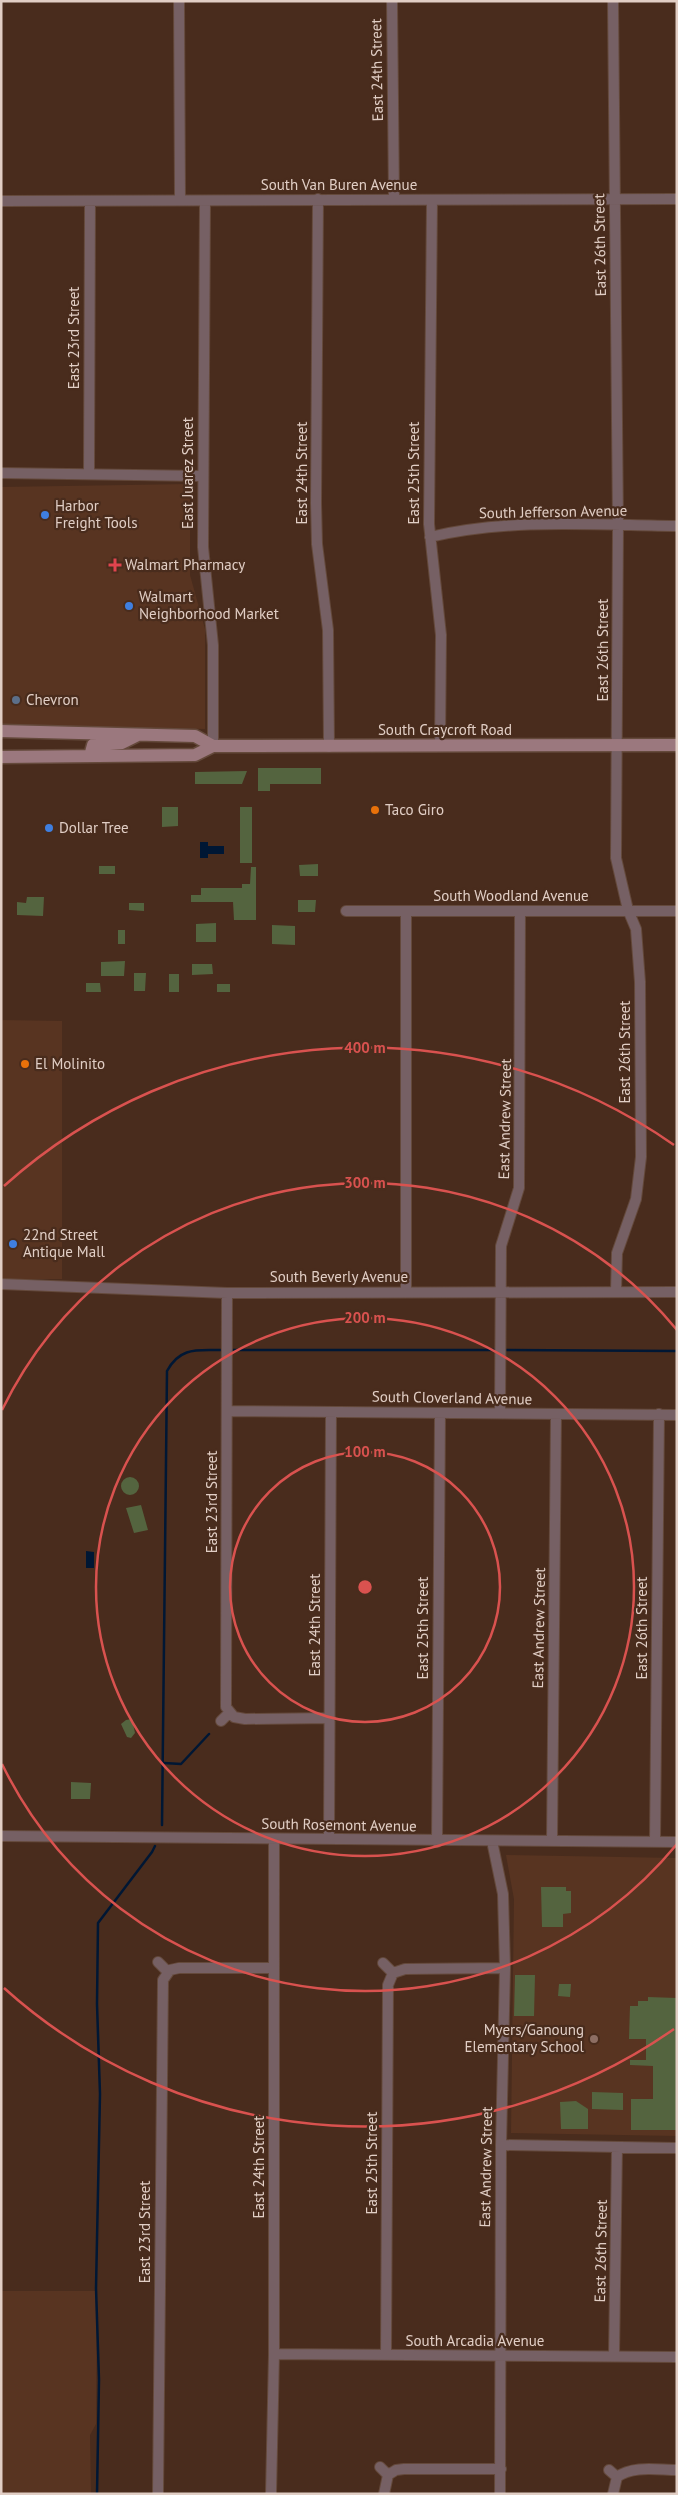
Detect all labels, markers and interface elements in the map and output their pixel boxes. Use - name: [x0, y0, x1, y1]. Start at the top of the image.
- street label: East 24th Street: [366, 18, 387, 122]
- street label: South Van Buren Avenue: [261, 175, 417, 194]
- street label: East 26th Street: [589, 193, 610, 297]
- street label: East 23rd Street: [64, 287, 83, 389]
- street label: East Juarez Street: [178, 417, 197, 529]
- street label: East 24th Street: [292, 422, 311, 524]
- street label: East 25th Street: [404, 422, 423, 524]
- place label: Harbor Freight Tools: [55, 496, 138, 532]
- street label: South Jefferson Avenue: [479, 501, 627, 522]
- marker: Harbor Freight Tools: [39, 509, 51, 521]
- place label: Walmart Pharmacy: [125, 555, 245, 574]
- marker: Walmart Pharmacy: [109, 559, 121, 571]
- place label: Walmart Neighborhood Market: [139, 587, 279, 623]
- street label: East 26th Street: [593, 599, 612, 701]
- marker: Walmart Neighborhood Market: [123, 600, 135, 612]
- place label: Chevron: [26, 690, 79, 709]
- marker: Chevron: [10, 694, 22, 706]
- street label: South Craycroft Road: [378, 720, 512, 739]
- place label: Taco Giro: [385, 800, 444, 819]
- marker: Taco Giro: [369, 804, 381, 816]
- place label: Dollar Tree: [59, 818, 129, 837]
- marker: Dollar Tree: [43, 822, 55, 834]
- street label: South Woodland Avenue: [433, 886, 589, 905]
- street label: East 26th Street: [615, 1001, 634, 1103]
- text: 400 m: [344, 1038, 386, 1057]
- place label: El Molinito: [35, 1054, 105, 1073]
- marker: El Molinito: [19, 1058, 31, 1070]
- street label: East Andrew Street: [494, 1058, 515, 1180]
- text: 300 m: [344, 1173, 386, 1192]
- place label: 22nd Street Antique Mall: [23, 1225, 106, 1261]
- marker: 22nd Street Antique Mall: [7, 1238, 19, 1250]
- street label: South Beverly Avenue: [270, 1267, 408, 1286]
- text: 200 m: [344, 1308, 386, 1327]
- street label: South Cloverland Avenue: [372, 1387, 532, 1408]
- text: 100 m: [344, 1442, 386, 1461]
- street label: East 23rd Street: [202, 1451, 221, 1553]
- street label: East Andrew Street: [528, 1567, 549, 1689]
- street label: East 24th Street: [305, 1574, 324, 1676]
- street label: East 25th Street: [413, 1577, 432, 1679]
- street label: East 26th Street: [632, 1577, 651, 1679]
- centre of rings: [356, 1578, 374, 1596]
- street label: South Rosemont Avenue: [261, 1814, 417, 1835]
- place label: Myers/Ganoung Elementary School: [464, 2020, 585, 2056]
- marker: Myers/Ganoung Elementary School: [588, 2033, 600, 2045]
- street label: East Andrew Street: [475, 2106, 496, 2228]
- street label: East 25th Street: [362, 2112, 381, 2214]
- street label: East 24th Street: [249, 2116, 268, 2218]
- street label: East 23rd Street: [135, 2181, 154, 2283]
- street label: East 26th Street: [590, 2199, 611, 2303]
- street label: South Arcadia Avenue: [406, 2331, 544, 2350]

